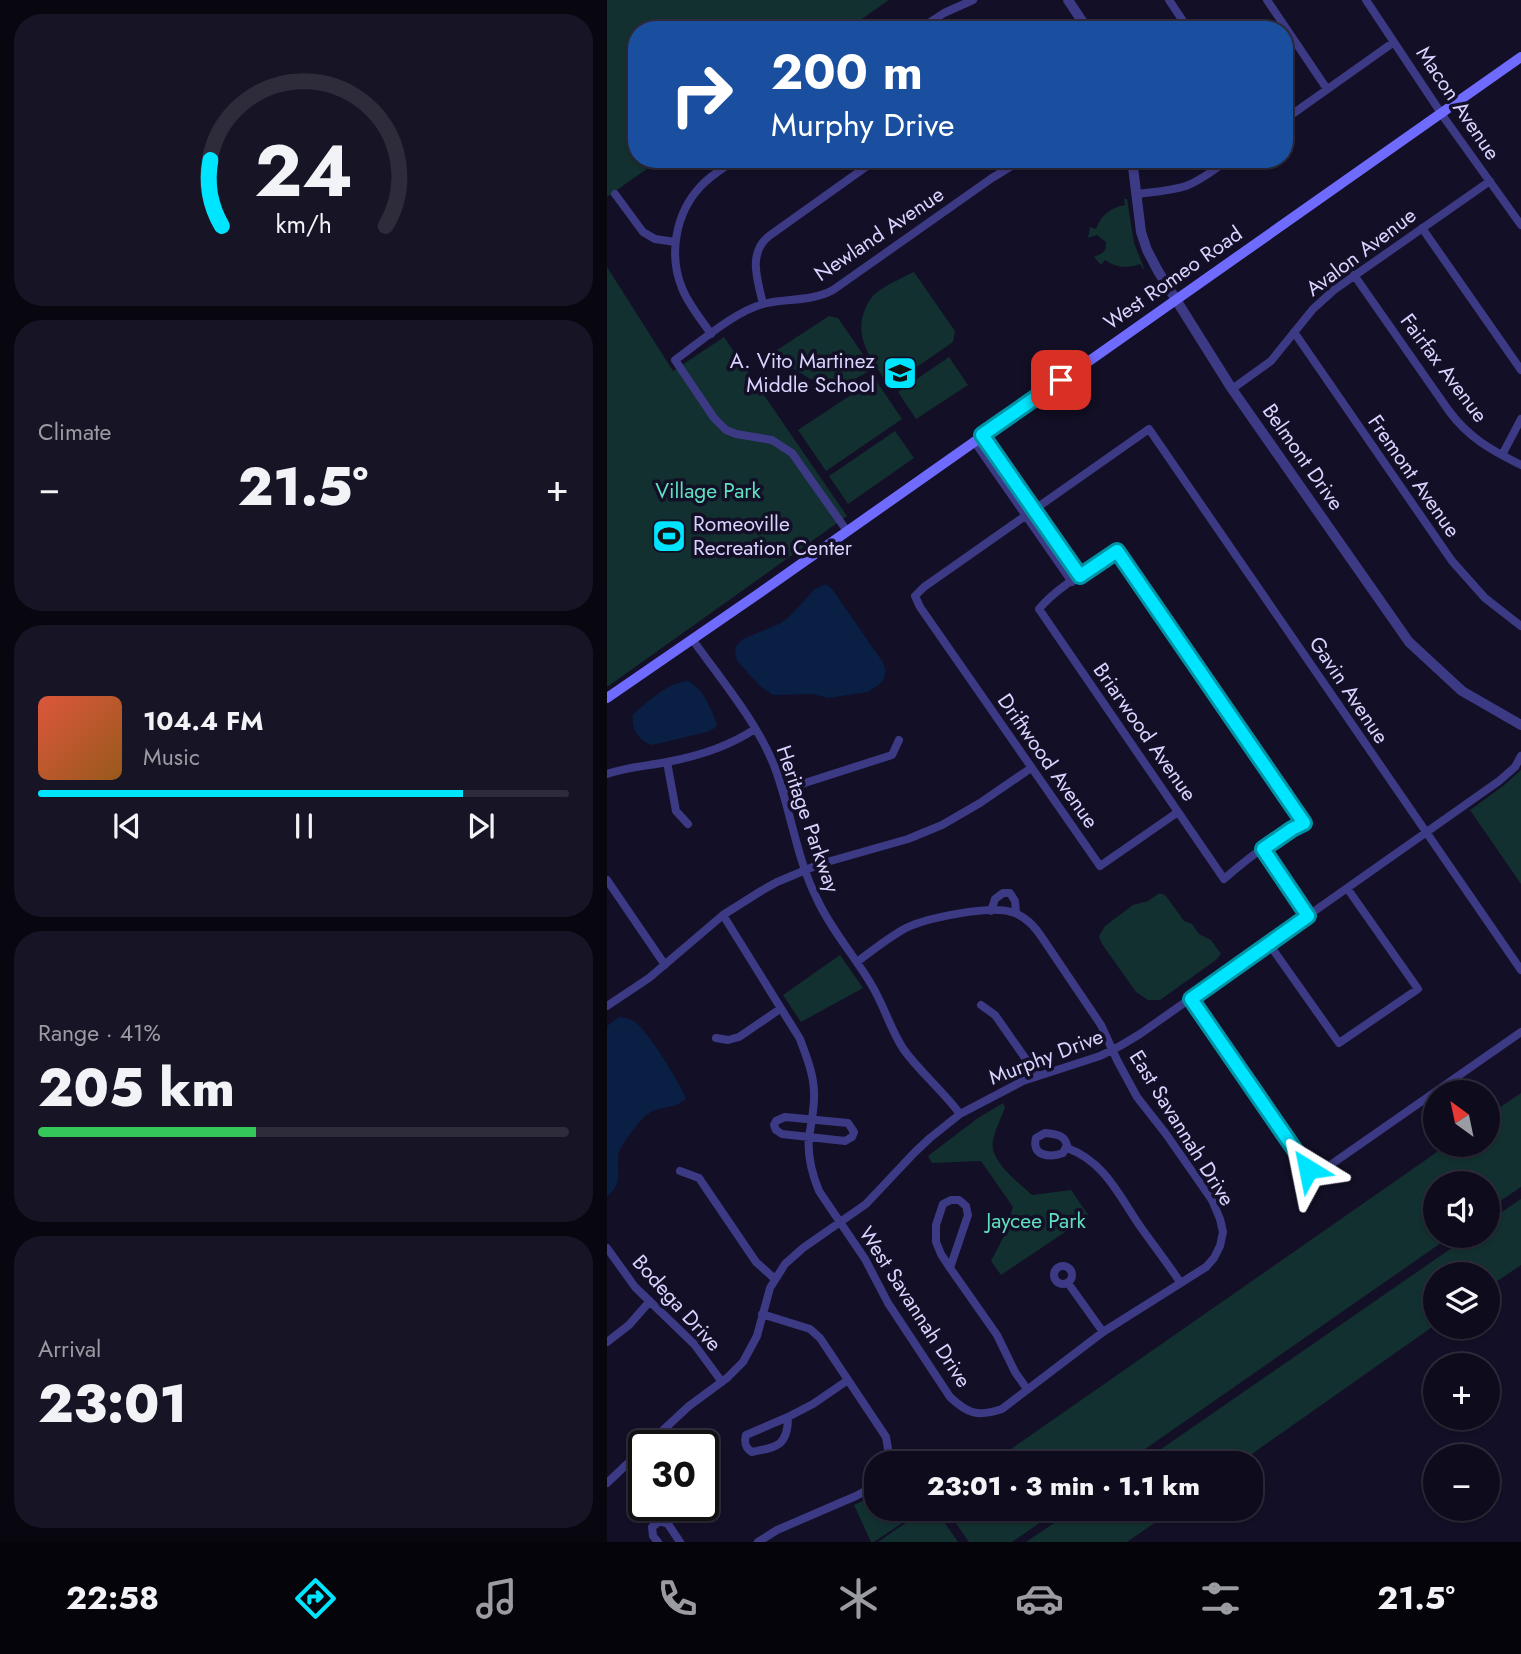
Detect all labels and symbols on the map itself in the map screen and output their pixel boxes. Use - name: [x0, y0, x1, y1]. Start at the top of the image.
- street label: Macon Avenue: [1409, 40, 1507, 166]
- street label: Newland Avenue: [808, 179, 950, 289]
- street label: Avalon Avenue: [1300, 200, 1423, 303]
- street label: West Romeo Road: [1098, 219, 1248, 337]
- street label: Fairfax Avenue: [1393, 307, 1495, 429]
- place label: A. Vito Martinez Middle School: [730, 346, 875, 400]
- pin: [1031, 350, 1091, 410]
- school or university icon: A. Vito Martinez Middle School: [881, 354, 919, 392]
- street label: Belmont Drive: [1255, 398, 1351, 517]
- street label: Fremont Avenue: [1361, 409, 1468, 543]
- park label: Village Park: [655, 476, 762, 506]
- place label: Romeoville Recreation Center: [693, 509, 853, 563]
- sports icon: Romeoville Recreation Center: [650, 517, 688, 555]
- street label: Gavin Avenue: [1302, 630, 1396, 750]
- street label: Briarwood Avenue: [1086, 657, 1204, 807]
- street label: Driftwood Avenue: [990, 687, 1106, 835]
- street label: Heritage Parkway: [769, 741, 847, 897]
- street label: Murphy Drive: [984, 1021, 1108, 1093]
- street label: East Savannah Drive: [1122, 1044, 1242, 1212]
- north arrow: [1423, 1080, 1499, 1157]
- position arrow: [1271, 1132, 1345, 1206]
- park label: Jaycee Park: [983, 1206, 1086, 1236]
- street label: West Savannah Drive: [852, 1221, 979, 1394]
- street label: Bodega Drive: [625, 1248, 729, 1358]
- speed limit sign: 30: [628, 1430, 719, 1521]

